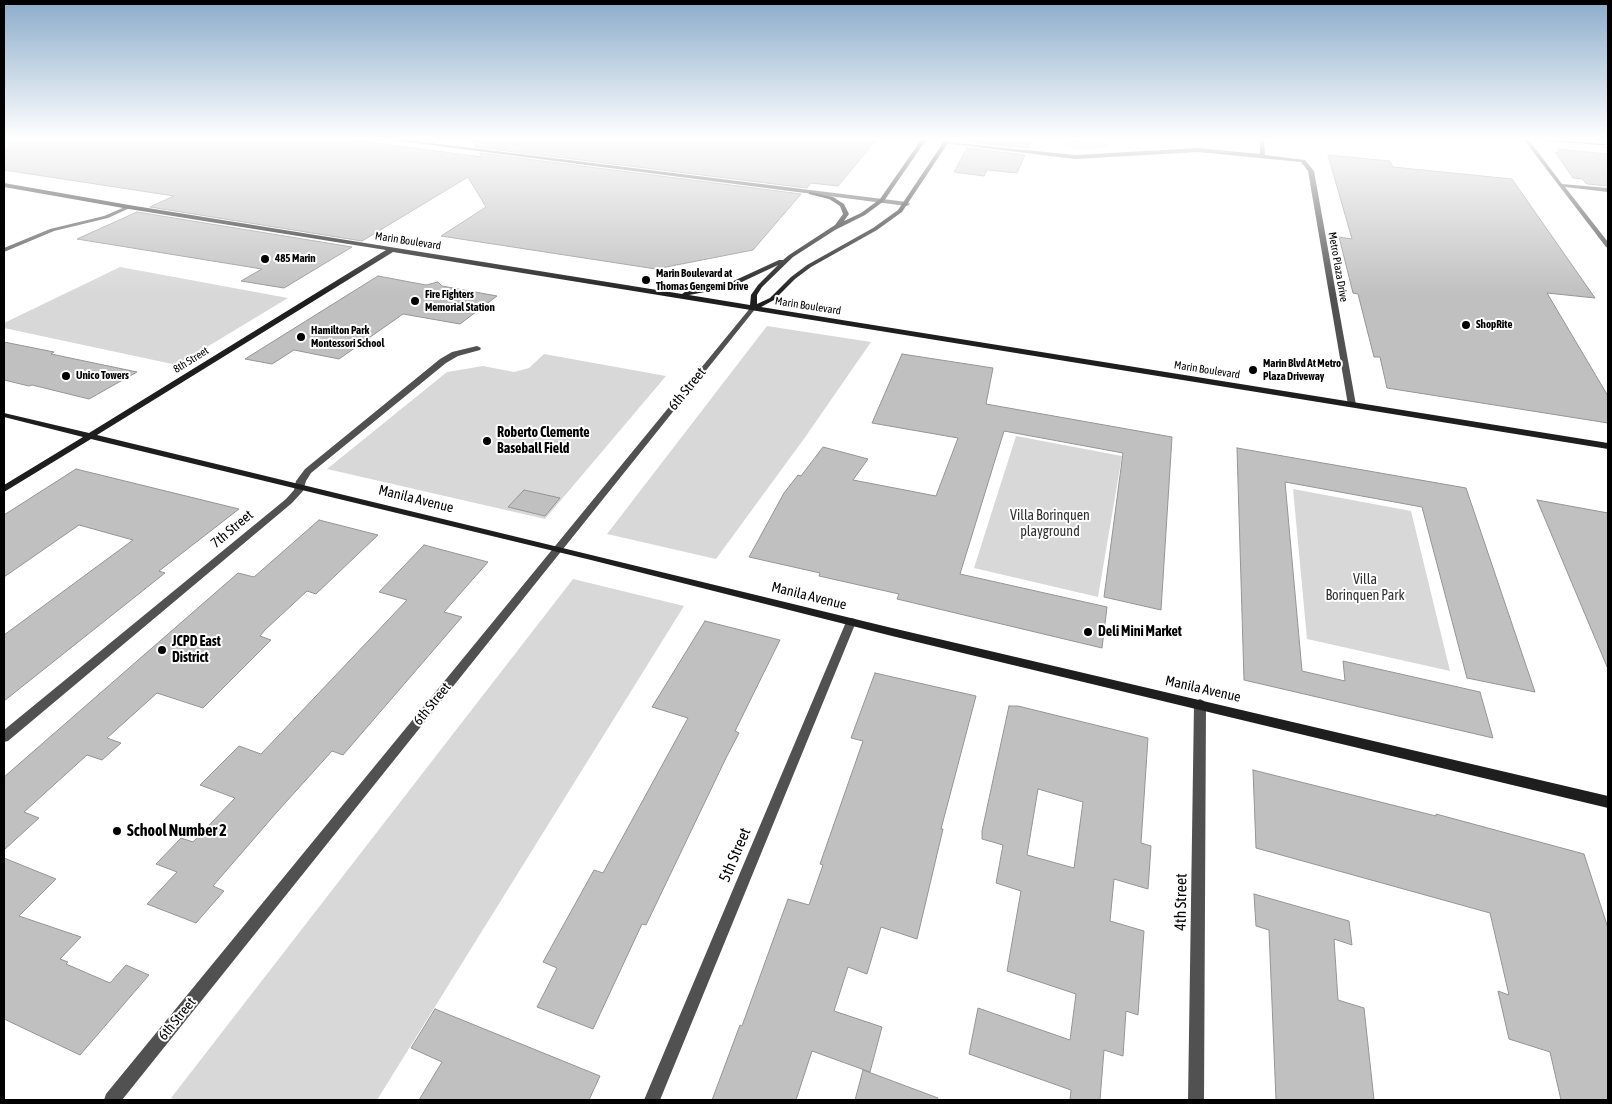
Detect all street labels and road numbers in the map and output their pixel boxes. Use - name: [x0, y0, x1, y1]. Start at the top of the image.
- street label: Marin Boulevard: [374, 229, 442, 253]
- street label: Metro Plaza Drive: [1325, 231, 1351, 303]
- street label: Marin Boulevard: [774, 294, 842, 318]
- street label: 8th Street: [171, 344, 211, 376]
- street label: Marin Boulevard: [1173, 358, 1241, 382]
- street label: 6th Street: [665, 364, 709, 414]
- street label: Manila Avenue: [377, 482, 455, 516]
- street label: 7th Street: [207, 506, 257, 552]
- street label: Manila Avenue: [770, 579, 848, 613]
- street label: Manila Avenue: [1164, 672, 1242, 706]
- street label: 6th Street: [410, 679, 454, 729]
- street label: 5th Street: [715, 825, 755, 885]
- street label: 4th Street: [1171, 873, 1191, 931]
- street label: 6th Street: [155, 994, 199, 1044]

